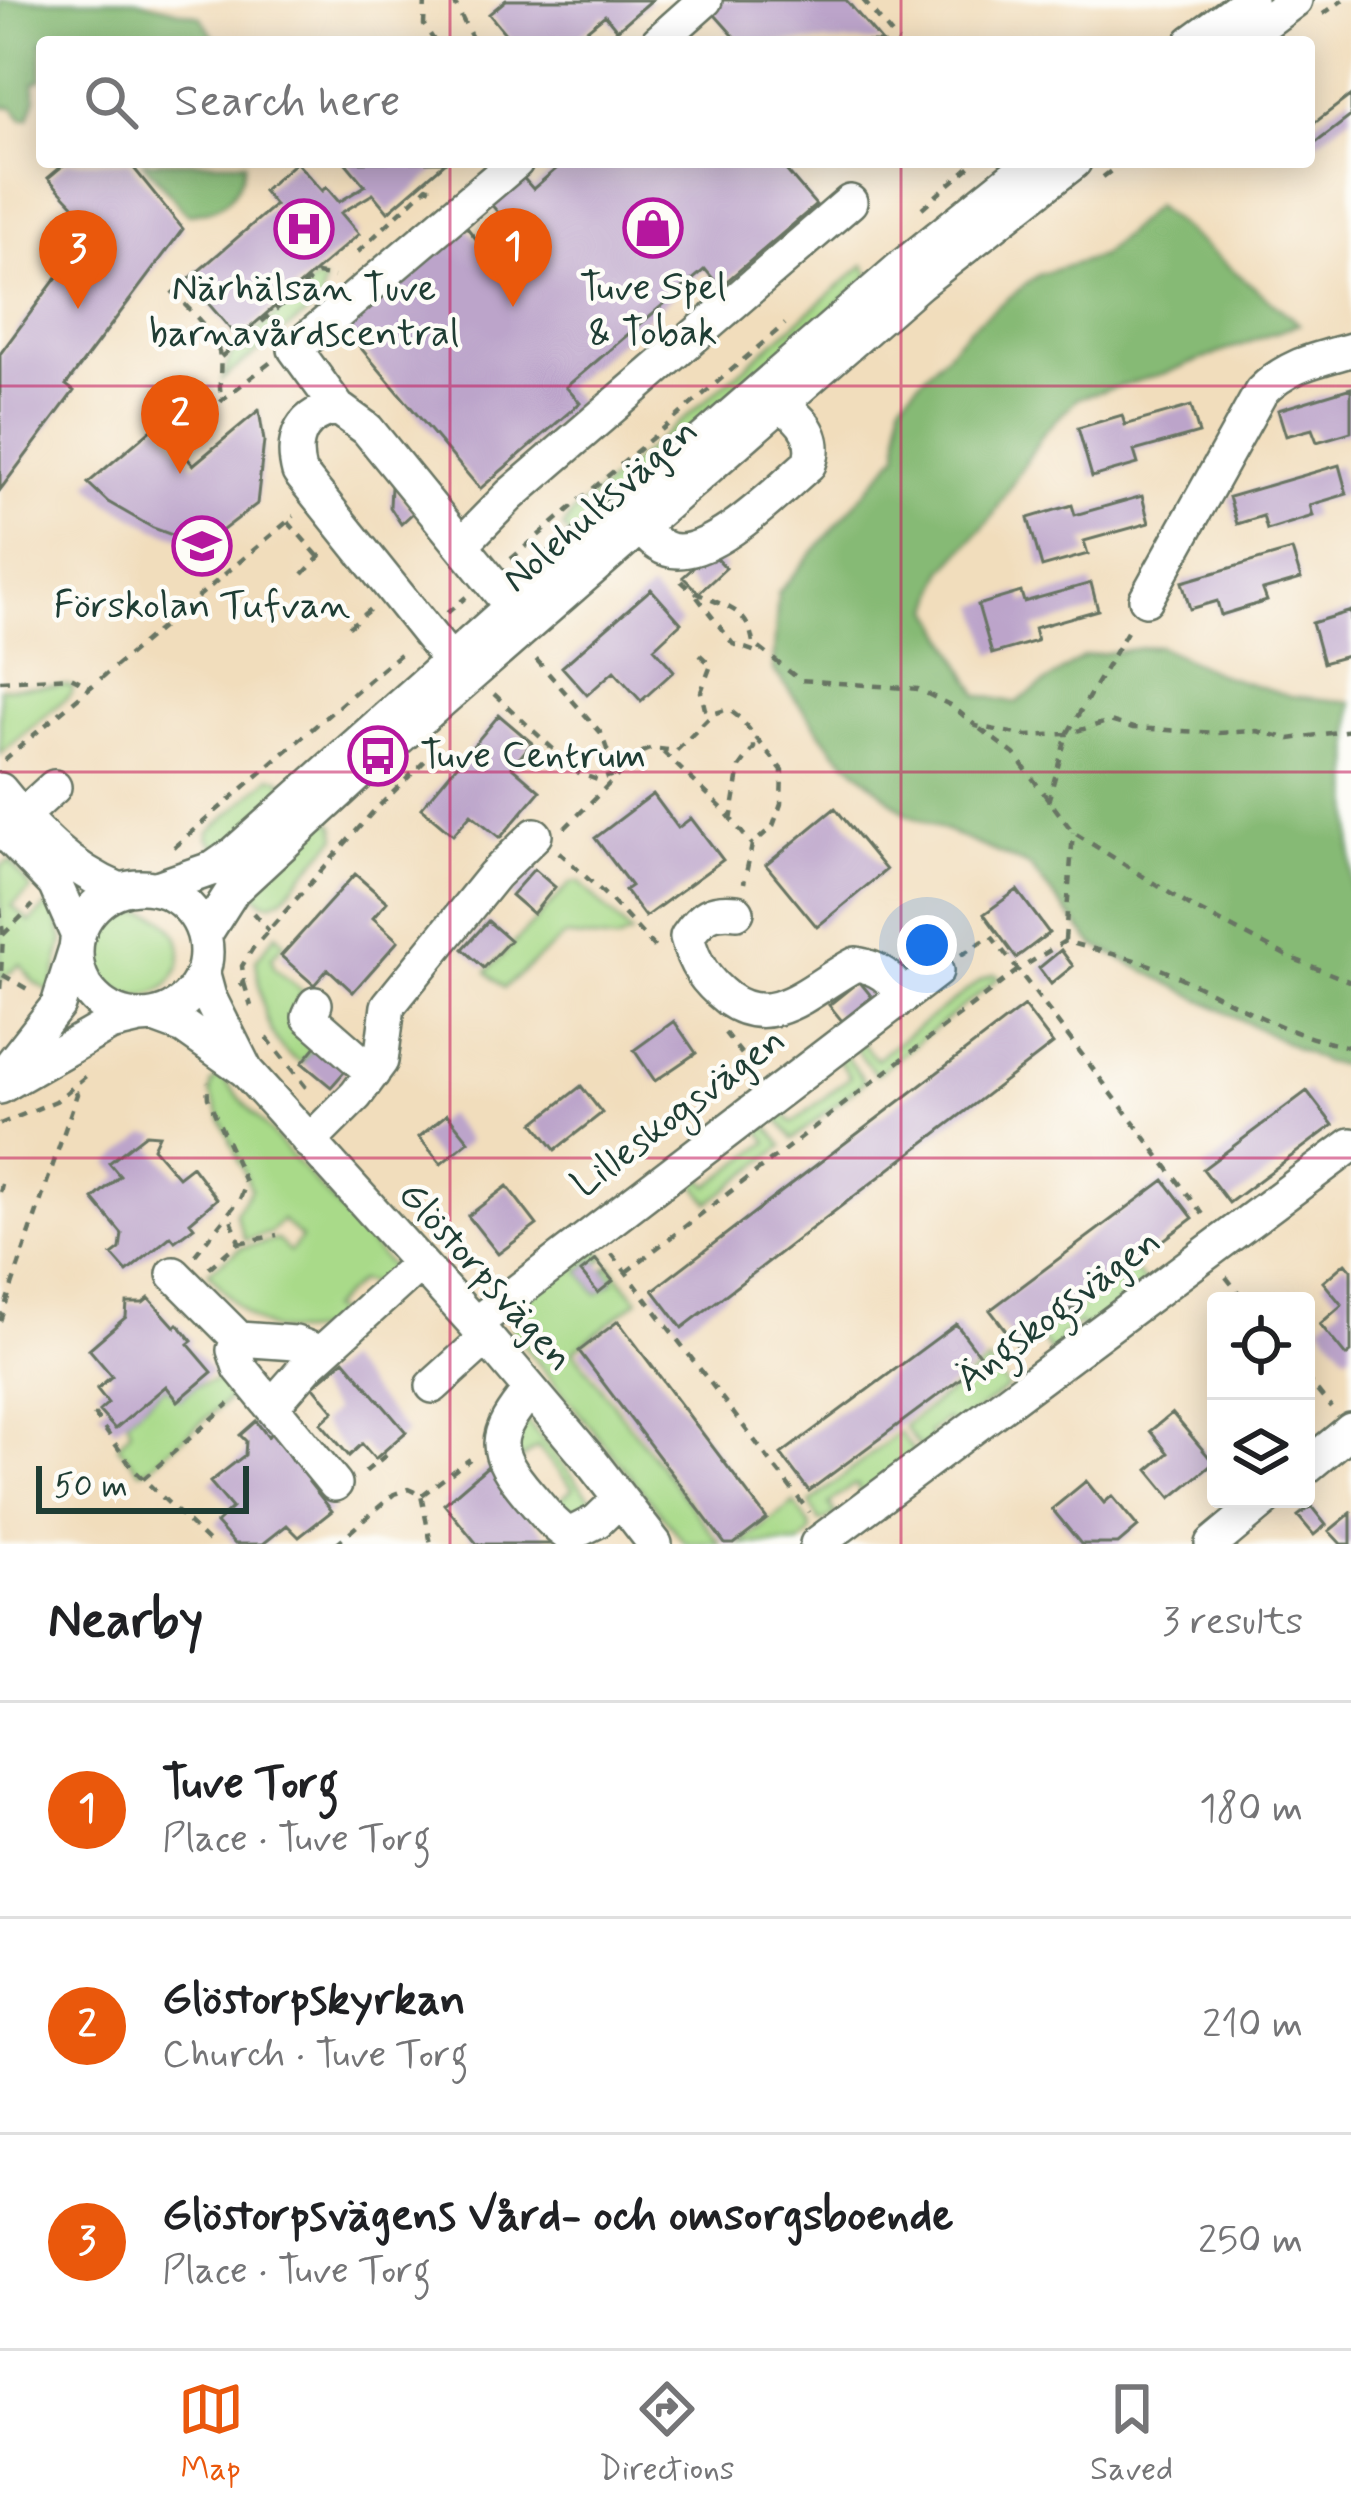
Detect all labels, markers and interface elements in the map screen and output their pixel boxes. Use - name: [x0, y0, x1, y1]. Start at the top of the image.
- search box: [36, 36, 1315, 168]
- icon: search: [78, 69, 144, 135]
- text: Search here: [174, 73, 401, 132]
- shop icon: Tuve Spel & Tobak: [622, 197, 684, 259]
- hospital icon: Närhälsan Tuve barnavårdscentral: [273, 198, 335, 260]
- pin: 1: [474, 208, 552, 307]
- pin: 3: [39, 210, 117, 309]
- place label: Tuve Spel & Tobak: [580, 263, 727, 359]
- place label: Närhälsan Tuve barnavårdscentral: [149, 264, 459, 360]
- pin: 2: [141, 375, 219, 474]
- street label: Nolehultsvägen: [492, 407, 710, 605]
- school or university icon: Förskolan Tufvan: [171, 515, 233, 577]
- place label: Förskolan Tufvan: [54, 581, 350, 632]
- bus stop icon: Tuve Centrum: [347, 725, 409, 787]
- place label: Tuve Centrum: [420, 731, 646, 782]
- your location: [897, 915, 957, 975]
- street label: Lilleskogsvägen: [562, 1016, 798, 1213]
- street label: Glöstorpsvägen: [386, 1171, 584, 1383]
- street label: Ängskogsvägen: [946, 1217, 1174, 1407]
- map controls: [1207, 1292, 1315, 1508]
- button: locate: [1207, 1292, 1315, 1400]
- button: layers: [1207, 1400, 1315, 1508]
- scale bar: [36, 1460, 249, 1513]
- text: 50 m: [54, 1465, 128, 1509]
- text: Nearby: [48, 1589, 203, 1655]
- text: 3 results: [1162, 1597, 1303, 1648]
- text: Tuve Torg: [162, 1755, 339, 1814]
- text: 1: [78, 1784, 96, 1835]
- text: 180 m: [1199, 1784, 1303, 1835]
- text: Place · Tuve Torg: [162, 1814, 431, 1865]
- text: Glöstorpskyrkan: [162, 1971, 466, 2030]
- text: 2: [77, 2000, 97, 2051]
- text: 210 m: [1202, 2000, 1303, 2051]
- text: Church · Tuve Torg: [162, 2030, 468, 2081]
- text: Glöstorpsvägens Vård- och omsorgsboende: [162, 2187, 953, 2246]
- text: 3: [78, 2216, 96, 2267]
- text: 250 m: [1198, 2216, 1303, 2267]
- text: Place · Tuve Torg: [162, 2246, 431, 2297]
- tab: Map: [178, 2376, 244, 2492]
- tab: Directions: [599, 2376, 735, 2492]
- tab: Saved: [1090, 2376, 1173, 2492]

